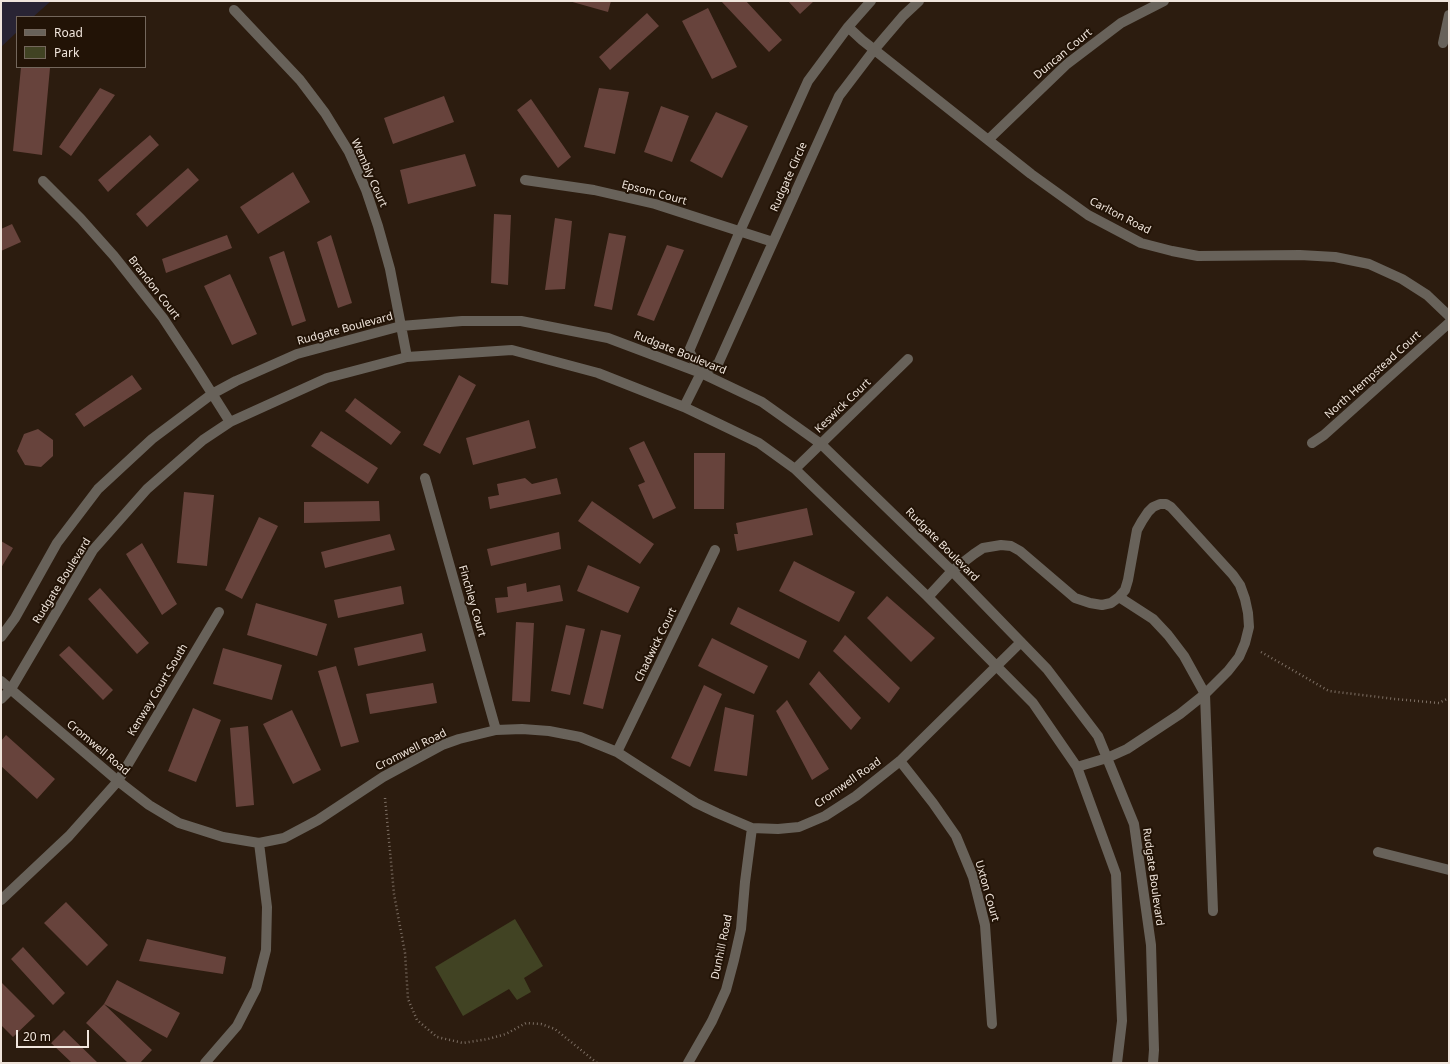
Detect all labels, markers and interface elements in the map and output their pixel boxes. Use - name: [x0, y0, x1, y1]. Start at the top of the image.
- legend: [16, 16, 146, 68]
- text: Road: [54, 24, 83, 41]
- street label: Duncan Court: [1031, 26, 1095, 82]
- text: Park: [54, 44, 79, 61]
- street label: Wembly Court: [348, 137, 390, 209]
- street label: Rudgate Circle: [768, 140, 810, 214]
- street label: Epsom Court: [620, 178, 688, 208]
- street label: Carlton Road: [1087, 195, 1153, 237]
- street label: Brandon Court: [125, 254, 183, 322]
- street label: Rudgate Boulevard: [296, 310, 394, 348]
- street label: Rudgate Boulevard: [632, 328, 728, 378]
- street label: North Hempstead Court: [1322, 328, 1424, 422]
- street label: Keswick Court: [812, 376, 874, 436]
- street label: Rudgate Boulevard: [902, 505, 982, 585]
- street label: Rudgate Boulevard: [30, 536, 94, 626]
- street label: Finchley Court: [456, 564, 488, 638]
- street label: Chadwick Court: [632, 606, 680, 684]
- street label: Kenway Court South: [125, 642, 191, 738]
- street label: Cromwell Road: [64, 718, 132, 778]
- street label: Cromwell Road: [373, 726, 449, 774]
- street label: Cromwell Road: [812, 755, 884, 811]
- street label: Rudgate Boulevard: [1140, 827, 1166, 927]
- street label: Uxton Court: [972, 859, 1002, 923]
- street label: Dunhill Road: [709, 913, 735, 981]
- scale bar: [18, 1022, 91, 1048]
- text: 20 m: [23, 1028, 51, 1045]

